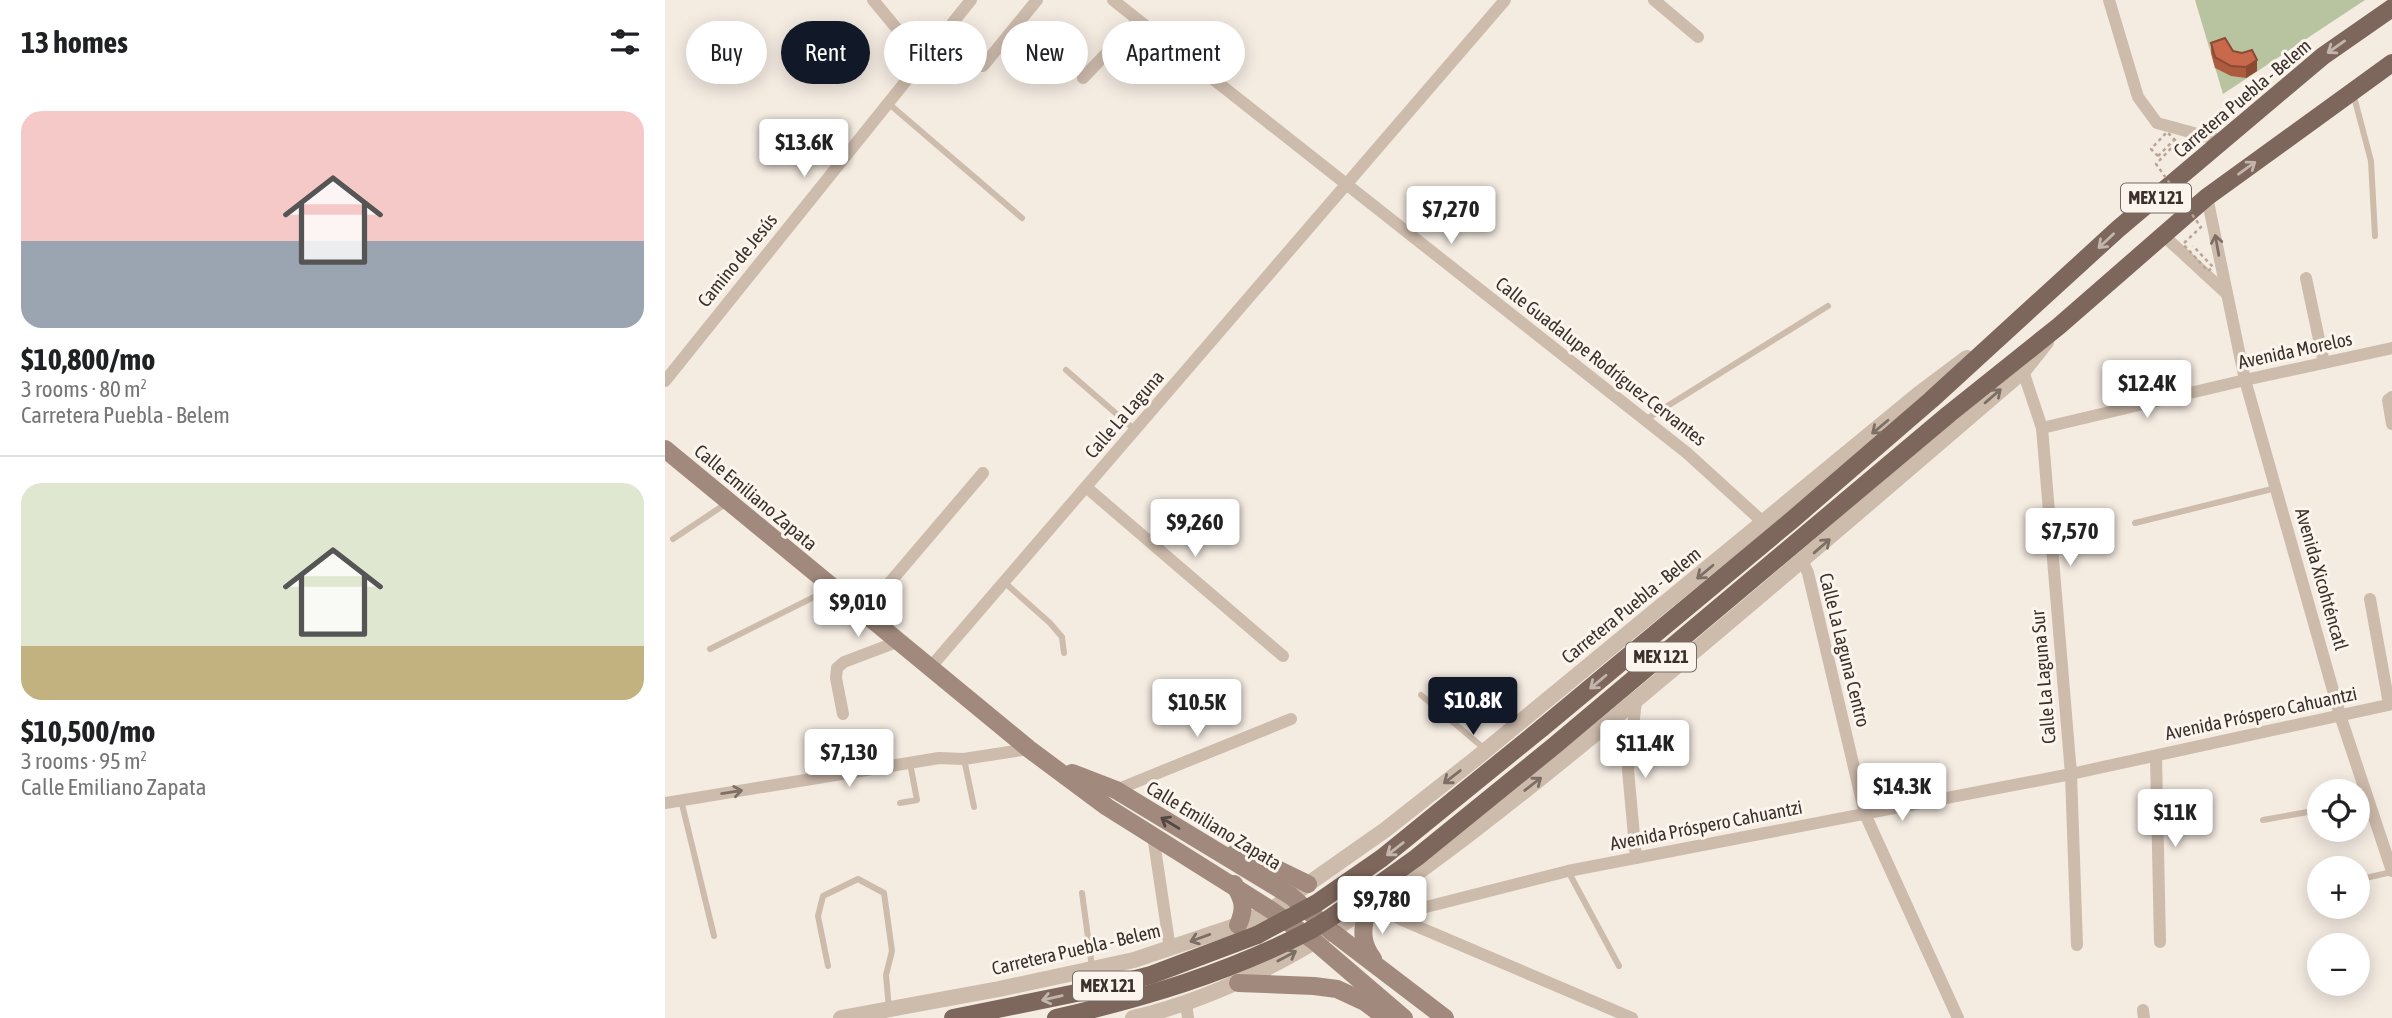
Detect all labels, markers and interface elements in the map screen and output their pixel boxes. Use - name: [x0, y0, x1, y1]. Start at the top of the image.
- chip: Buy: [686, 21, 767, 84]
- chip: Rent: [781, 21, 870, 84]
- chip: Filters: [884, 21, 987, 84]
- chip: New: [1001, 21, 1088, 84]
- chip: Apartment: [1102, 21, 1245, 84]
- icon: filters: [606, 23, 644, 61]
- text: 13 homes: [21, 25, 128, 59]
- street label: Carretera Puebla - Belem: [2169, 34, 2315, 162]
- one-way arrow: [2327, 40, 2346, 54]
- pin: $13.6K: [747, 120, 861, 179]
- text: $13.6K: [775, 129, 833, 155]
- icon: home: [270, 157, 396, 283]
- one-way arrow: [2237, 161, 2256, 175]
- road number: MEX 121: [2121, 183, 2191, 212]
- pin: $7,270: [1394, 187, 1508, 246]
- text: $7,270: [1423, 196, 1480, 222]
- street label: Camino de Jesús: [693, 209, 782, 311]
- one-way arrow: [2098, 232, 2115, 249]
- one-way arrow: [2210, 234, 2224, 257]
- street label: Calle Guadalupe Rodríguez Cervantes: [1491, 272, 1711, 450]
- street label: Avenida Morelos: [2236, 327, 2354, 373]
- text: $10,800/mo: [21, 342, 155, 376]
- pin: $12.4K: [2090, 360, 2204, 420]
- street label: Calle La Laguna: [1080, 366, 1168, 462]
- text: $12.4K: [2118, 370, 2176, 396]
- text: 3 rooms · 80 m²: [21, 376, 147, 402]
- one-way arrow: [1984, 388, 2002, 404]
- text: Carretera Puebla - Belem: [21, 402, 230, 428]
- one-way arrow: [1871, 419, 1889, 435]
- street label: Calle Emiliano Zapata: [690, 439, 822, 555]
- pin: $9,260: [1138, 500, 1252, 559]
- street label: Avenida Xicohténcatl: [2291, 505, 2353, 653]
- pin: $7,570: [2013, 508, 2127, 568]
- text: $9,260: [1167, 509, 1224, 535]
- text: $7,570: [2042, 518, 2099, 544]
- icon: home: [270, 529, 396, 655]
- one-way arrow: [1813, 537, 1830, 554]
- street label: Carretera Puebla - Belem: [1557, 542, 1705, 668]
- one-way arrow: [1696, 564, 1714, 580]
- street label: Calle La Laguna Centro: [1815, 571, 1875, 729]
- pin: $9,010: [801, 580, 915, 639]
- text: $9,010: [830, 589, 887, 615]
- street label: Calle La Laguna Sur: [2026, 609, 2060, 745]
- road number: MEX 121: [1626, 642, 1696, 672]
- one-way arrow: [1590, 674, 1608, 690]
- pin: $10.8K: [1416, 678, 1530, 737]
- pin: $10.5K: [1140, 680, 1254, 739]
- street label: Avenida Próspero Cahuantzi: [2163, 682, 2359, 744]
- text: $10.8K: [1444, 687, 1502, 713]
- text: $10.5K: [1168, 689, 1226, 715]
- text: $10,500/mo: [21, 714, 155, 748]
- pin: $11.4K: [1588, 720, 1702, 780]
- pin: $7,130: [792, 730, 906, 789]
- text: $11.4K: [1616, 730, 1674, 756]
- text: $7,130: [821, 739, 878, 765]
- text: 3 rooms · 95 m²: [21, 748, 147, 774]
- pin: $14.3K: [1845, 764, 1959, 823]
- one-way arrow: [1443, 770, 1462, 785]
- text: $14.3K: [1873, 773, 1931, 799]
- text: Calle Emiliano Zapata: [21, 774, 206, 800]
- street label: Calle Emiliano Zapata: [1143, 776, 1285, 874]
- one-way arrow: [1524, 777, 1542, 792]
- map controls: [2307, 779, 2370, 996]
- button: locate: [2307, 779, 2370, 842]
- one-way arrow: [720, 785, 743, 798]
- pin: $11K: [2134, 790, 2216, 849]
- street label: Avenida Próspero Cahuantzi: [1608, 796, 1804, 854]
- text: $11K: [2154, 799, 2196, 825]
- one-way arrow: [1160, 816, 1180, 830]
- one-way arrow: [1386, 841, 1404, 856]
- button: +: [2307, 856, 2370, 919]
- pin: $9,780: [1325, 876, 1439, 936]
- text: $9,780: [1354, 886, 1411, 912]
- street label: Carretera Puebla - Belem: [989, 919, 1163, 979]
- one-way arrow: [1189, 933, 1211, 945]
- button: −: [2307, 933, 2370, 996]
- one-way arrow: [1276, 949, 1297, 963]
- road number: MEX 121: [1073, 972, 1143, 1001]
- one-way arrow: [1041, 991, 1064, 1005]

